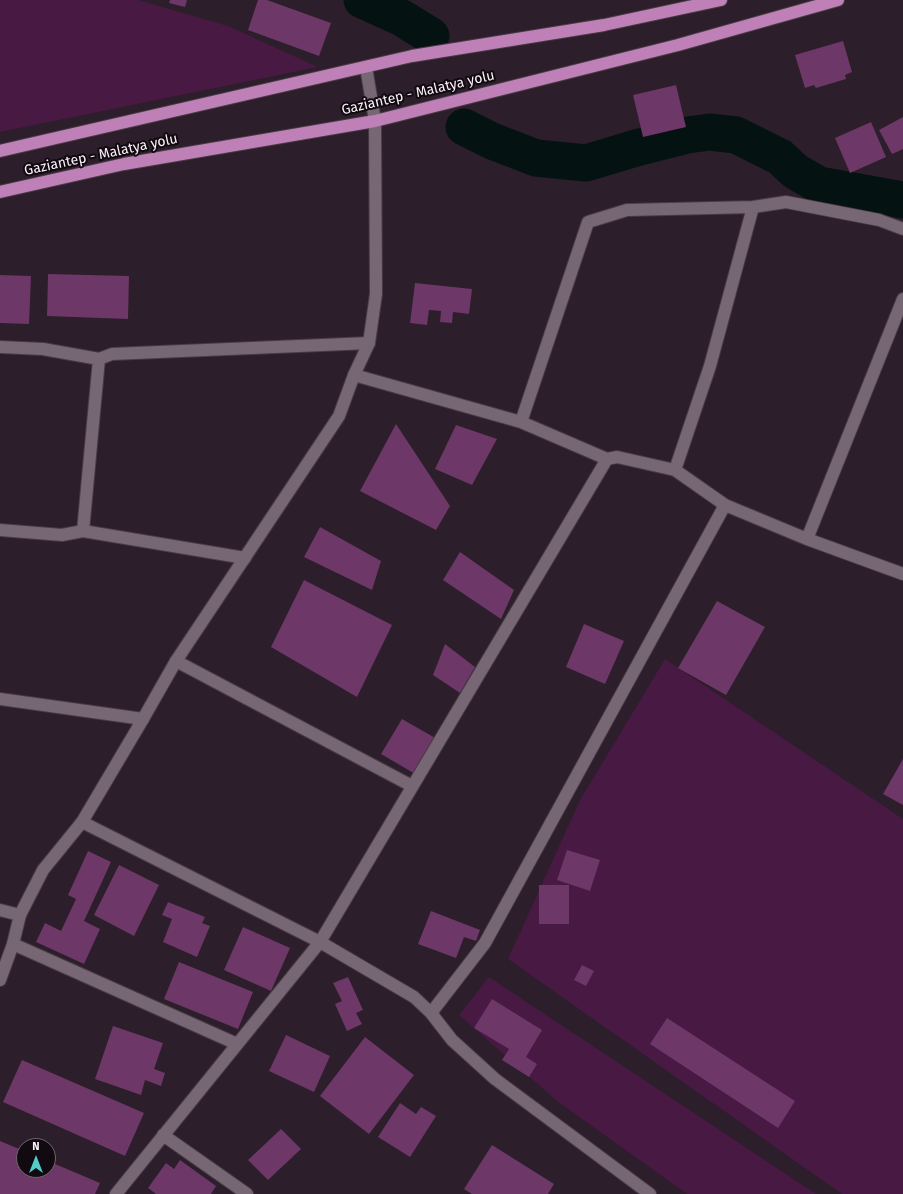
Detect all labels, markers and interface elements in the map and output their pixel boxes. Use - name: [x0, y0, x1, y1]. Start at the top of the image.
- street label: Gaziantep - Malatya yolu: [340, 67, 496, 119]
- street label: Gaziantep - Malatya yolu: [23, 131, 179, 179]
- north arrow: [16, 1138, 56, 1178]
- text: N: [32, 1140, 40, 1153]

